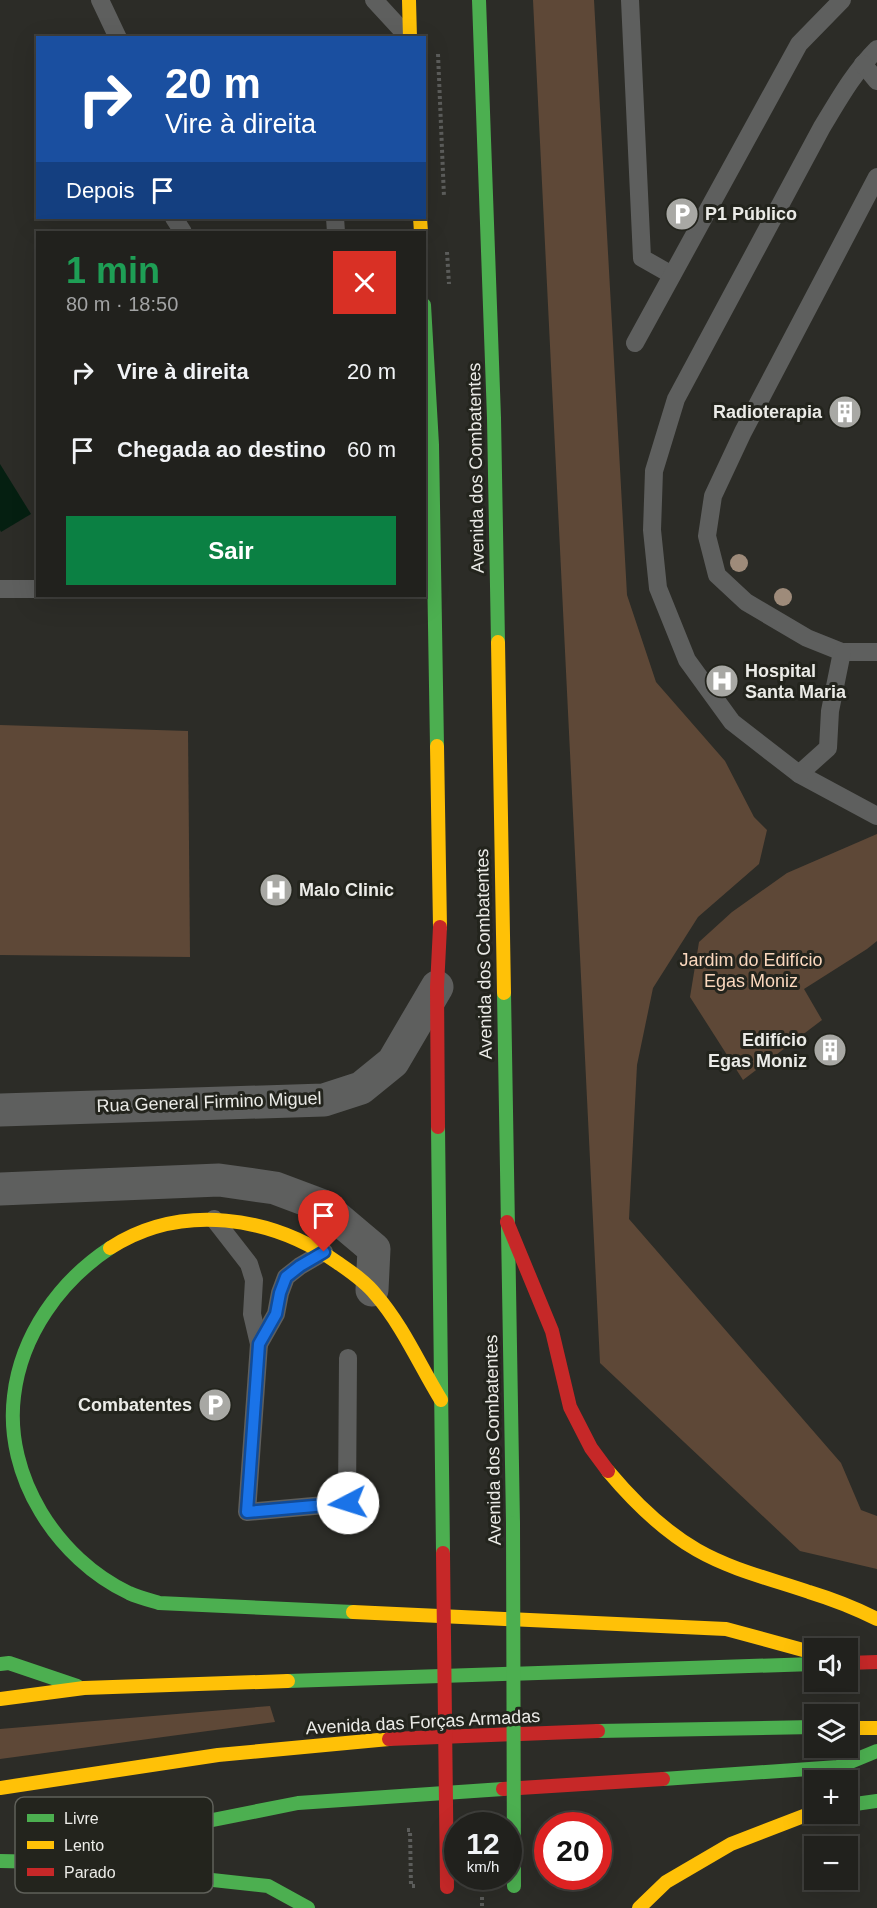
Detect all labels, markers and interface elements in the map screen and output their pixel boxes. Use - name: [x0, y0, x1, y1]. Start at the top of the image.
- icon: right: [66, 60, 144, 138]
- text: 20 m: [165, 60, 261, 107]
- text: Vire à direita: [165, 109, 316, 139]
- icon: arrive: [146, 174, 179, 207]
- text: Depois: [66, 178, 134, 203]
- parking icon: P1 Público: [664, 196, 700, 232]
- place label: P1 Público: [705, 204, 797, 224]
- text: 1 min: [66, 250, 160, 291]
- button: close: [333, 251, 396, 314]
- text: 80 m · 18:50: [66, 293, 178, 315]
- icon: right: [66, 356, 99, 389]
- text: Vire à direita: [117, 359, 249, 384]
- text: 20 m: [347, 359, 396, 384]
- street label: Avenida dos Combatentes: [464, 362, 488, 574]
- building icon: Radioterapia: [827, 394, 863, 430]
- place label: Radioterapia: [713, 402, 823, 422]
- icon: arrive: [66, 434, 99, 467]
- text: Chegada ao destino: [117, 437, 326, 462]
- text: 60 m: [347, 437, 396, 462]
- button: Sair: [66, 516, 396, 585]
- place label: Hospital Santa Maria: [745, 661, 847, 702]
- hospital icon: Hospital Santa Maria: [704, 663, 740, 699]
- street label: Avenida dos Combatentes: [472, 848, 496, 1060]
- hospital icon: Malo Clinic: [258, 872, 294, 908]
- place label: Malo Clinic: [299, 880, 394, 900]
- park label: Jardim do Edifício Egas Moniz: [679, 950, 823, 991]
- place label: Edifício Egas Moniz: [708, 1030, 807, 1071]
- building icon: Edifício Egas Moniz: [812, 1032, 848, 1068]
- street label: Rua General Firmino Miguel: [96, 1088, 322, 1116]
- pin: [298, 1190, 349, 1252]
- icon: arrive: [307, 1199, 340, 1232]
- street label: Avenida dos Combatentes: [481, 1334, 505, 1546]
- parking icon: Combatentes: [197, 1387, 233, 1423]
- place label: Combatentes: [78, 1395, 192, 1415]
- position arrow: [316, 1471, 380, 1535]
- map controls: [804, 1638, 858, 1890]
- button: sound: [804, 1638, 858, 1692]
- button: layers: [804, 1704, 858, 1758]
- street label: Avenida das Forças Armadas: [305, 1706, 541, 1738]
- button: +: [804, 1770, 858, 1824]
- legend: [15, 1797, 213, 1893]
- text: Livre: [64, 1810, 99, 1827]
- speed limit sign: 20: [534, 1812, 612, 1890]
- text: 12: [466, 1827, 500, 1860]
- button: −: [804, 1836, 858, 1890]
- text: Lento: [64, 1837, 104, 1854]
- text: km/h: [467, 1858, 499, 1875]
- text: Parado: [64, 1864, 116, 1881]

